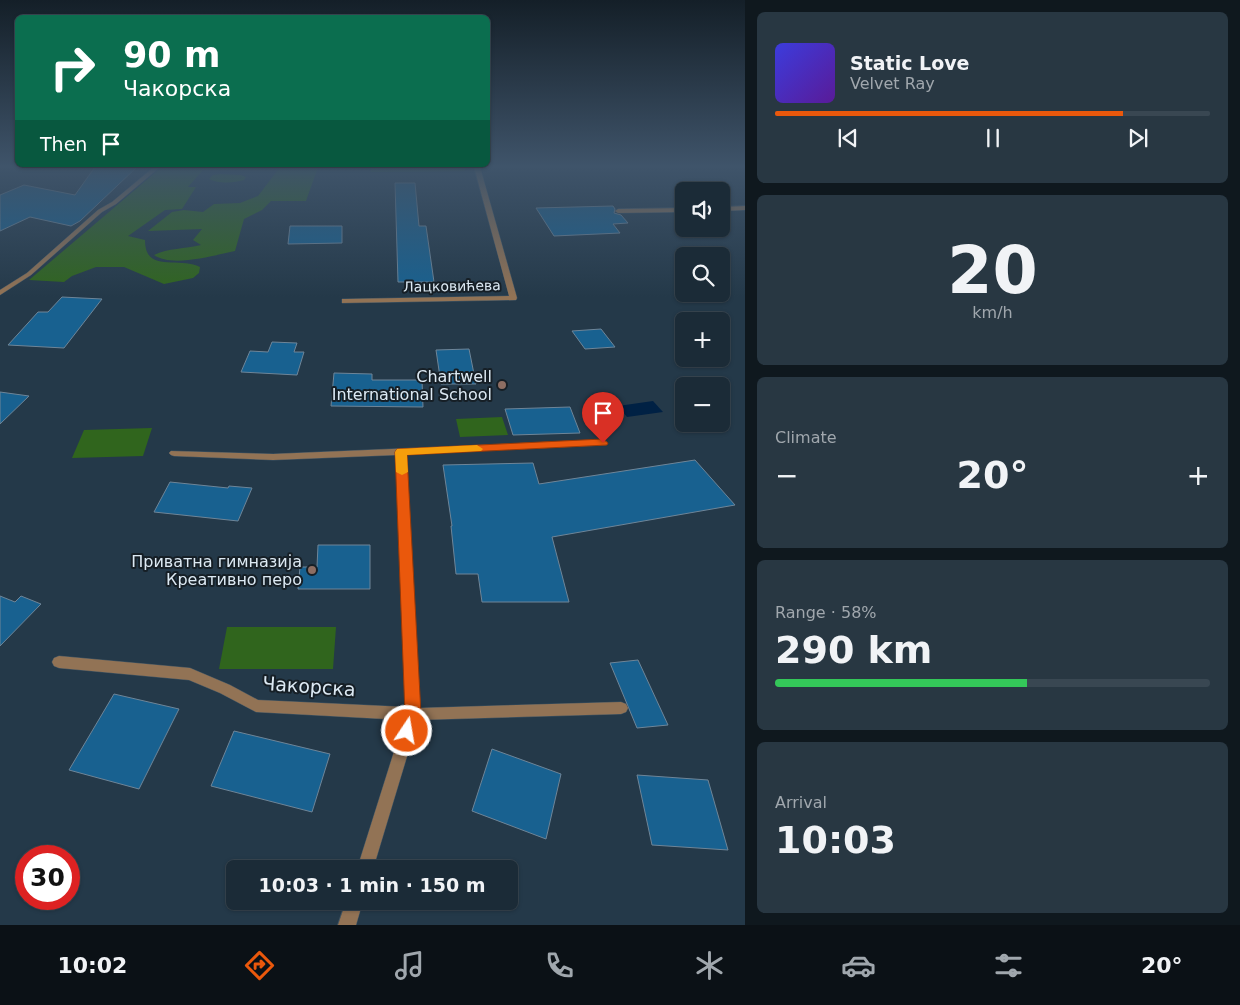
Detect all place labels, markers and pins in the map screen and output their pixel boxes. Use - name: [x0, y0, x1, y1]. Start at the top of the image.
- place label: Chartwell International School: [332, 367, 492, 404]
- marker: Chartwell International School: [496, 379, 508, 391]
- pin: [582, 392, 624, 443]
- place label: Приватна гимназија Креативно перо: [131, 552, 302, 589]
- marker: Приватна гимназија Креативно перо: [306, 564, 318, 576]

